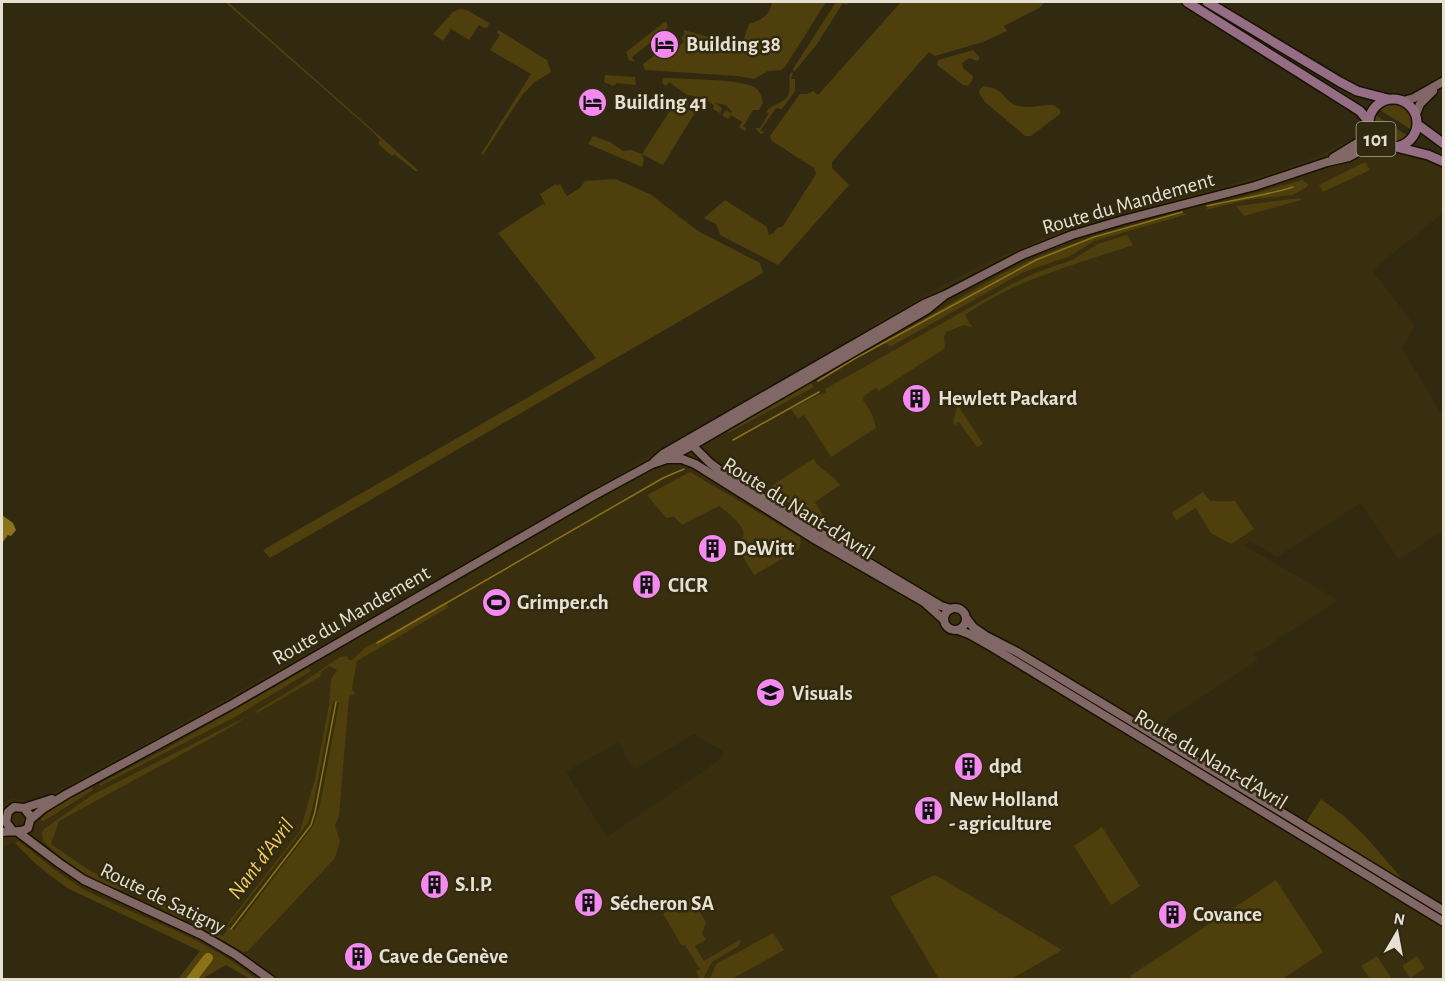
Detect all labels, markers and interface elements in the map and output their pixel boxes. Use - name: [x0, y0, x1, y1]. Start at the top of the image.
- hotel icon: Building 38: [649, 28, 681, 60]
- place label: Building 38: [686, 34, 781, 55]
- hotel icon: Building 41: [577, 86, 609, 118]
- place label: Building 41: [614, 92, 708, 113]
- road number: 101: [1356, 122, 1396, 156]
- street label: Route du Mandement: [1040, 169, 1217, 238]
- building icon: Hewlett Packard: [901, 382, 933, 414]
- place label: Hewlett Packard: [938, 388, 1077, 409]
- street label: Route du Nant-d'Avril: [719, 453, 878, 564]
- building icon: DeWitt: [696, 532, 728, 564]
- place label: DeWitt: [733, 538, 794, 559]
- street label: Route du Mandement: [269, 562, 434, 669]
- building icon: CICR: [631, 569, 663, 601]
- place label: CICR: [668, 575, 708, 596]
- sports icon: Grimper.ch: [480, 586, 512, 618]
- place label: Grimper.ch: [517, 592, 609, 613]
- school or university icon: Visuals: [755, 677, 787, 709]
- place label: Visuals: [792, 683, 853, 704]
- street label: Route du Nant-d'Avril: [1131, 706, 1291, 813]
- building icon: dpd: [952, 750, 984, 782]
- place label: dpd: [989, 756, 1022, 777]
- place label: New Holland - agriculture: [949, 789, 1059, 834]
- building icon: New Holland - agriculture: [912, 795, 944, 827]
- water label: Nant d'Avril: [224, 814, 298, 903]
- street label: Route de Satigny: [97, 859, 229, 938]
- building icon: S.I.P.: [418, 868, 450, 900]
- place label: S.I.P.: [455, 874, 493, 895]
- building icon: Sécheron SA: [573, 887, 605, 919]
- place label: Sécheron SA: [610, 893, 714, 914]
- building icon: Covance: [1156, 898, 1188, 930]
- north arrow: [1367, 903, 1427, 963]
- place label: Covance: [1193, 904, 1262, 925]
- text: N: [1393, 910, 1406, 928]
- building icon: Cave de Genève: [342, 940, 374, 972]
- place label: Cave de Genève: [379, 946, 508, 967]

